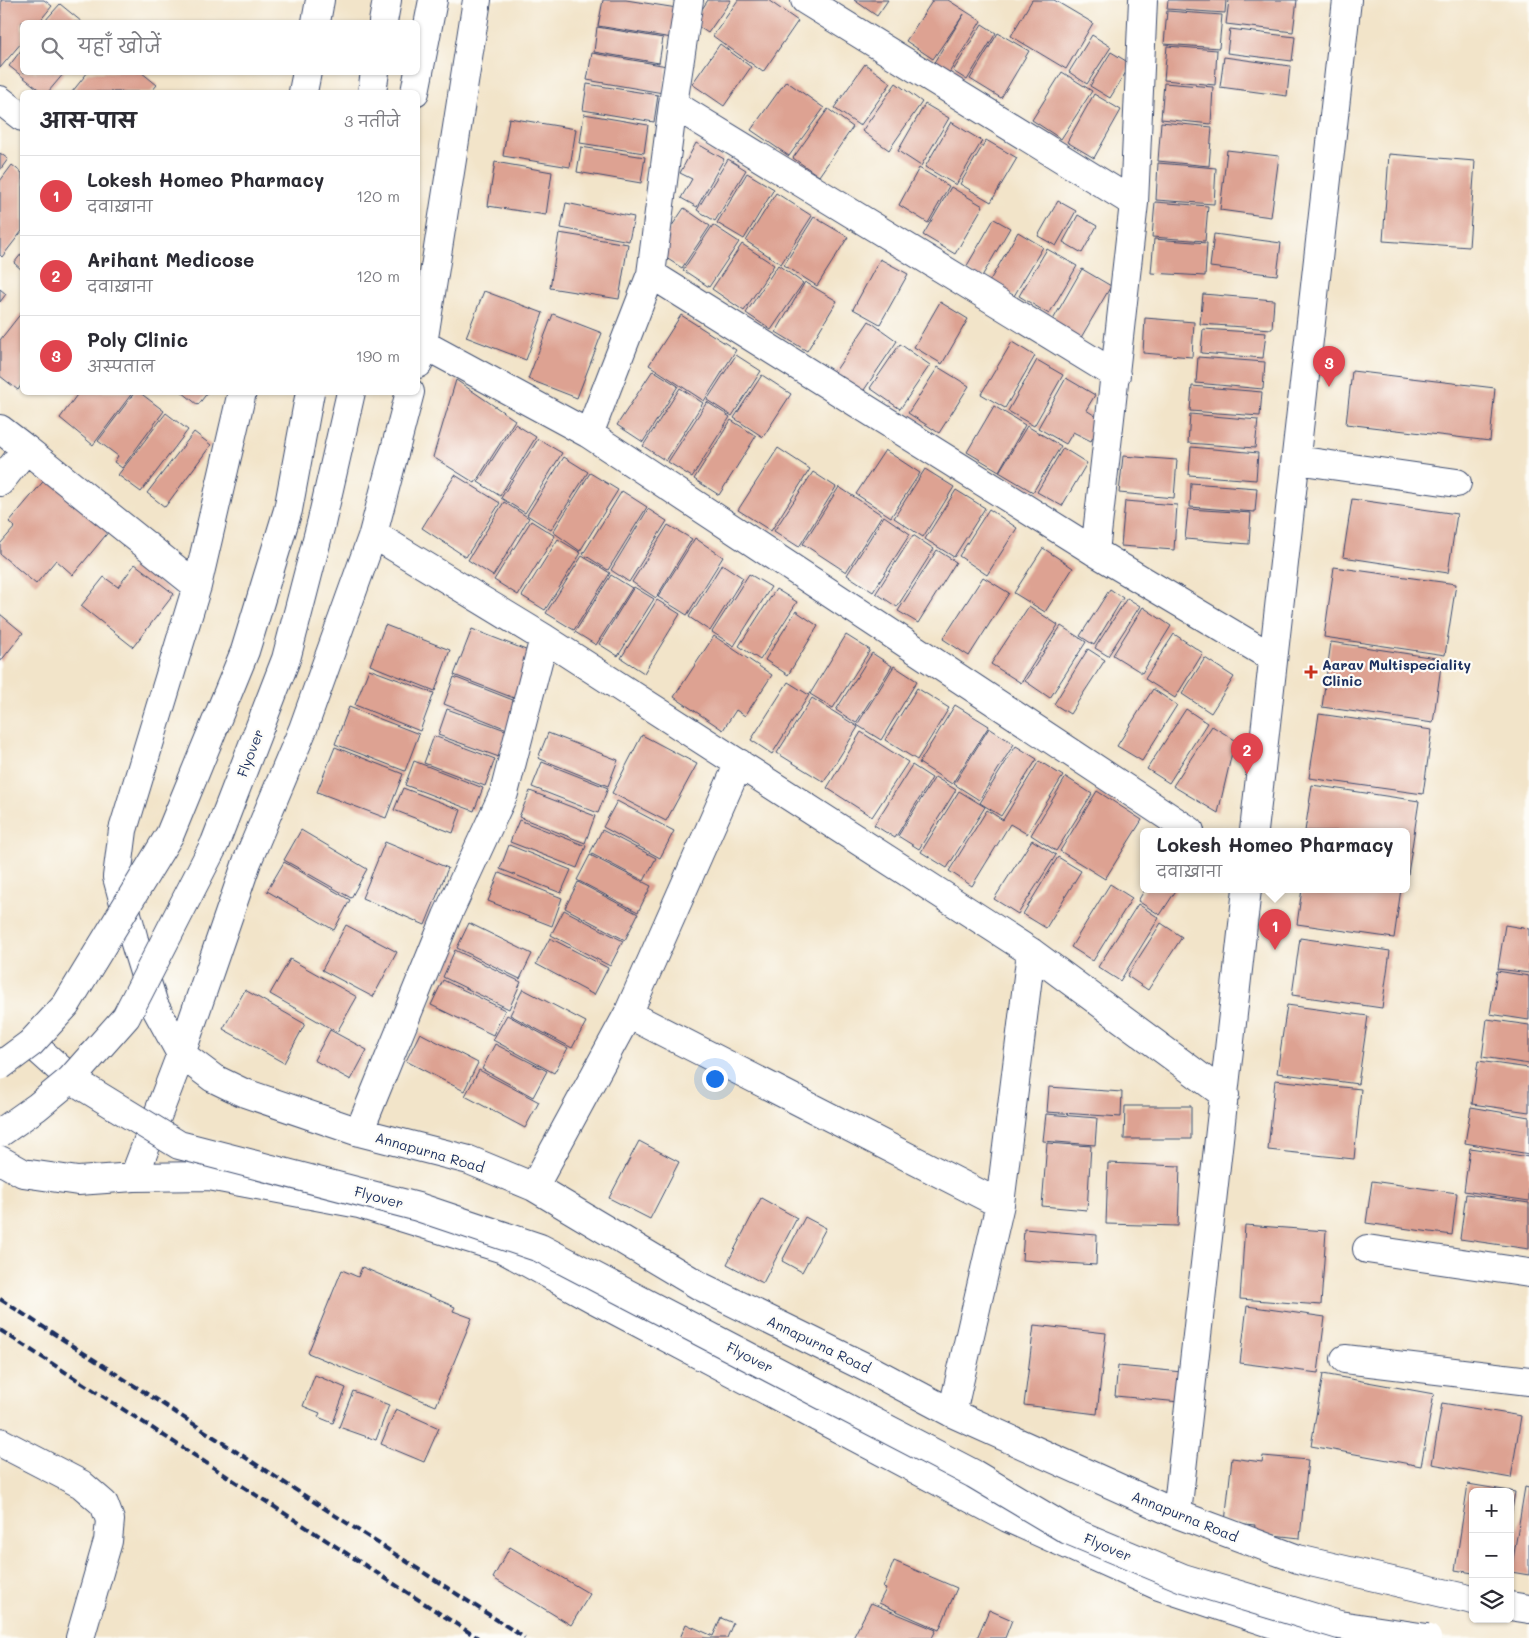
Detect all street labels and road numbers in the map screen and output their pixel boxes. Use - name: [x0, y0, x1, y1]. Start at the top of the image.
- street label: Flyover: [232, 726, 268, 780]
- street label: Annapurna Road: [373, 1127, 487, 1177]
- street label: Flyover: [352, 1181, 406, 1213]
- street label: Annapurna Road: [764, 1311, 874, 1377]
- street label: Flyover: [723, 1337, 777, 1377]
- street label: Annapurna Road: [1129, 1486, 1241, 1546]
- street label: Flyover: [1081, 1528, 1135, 1566]

